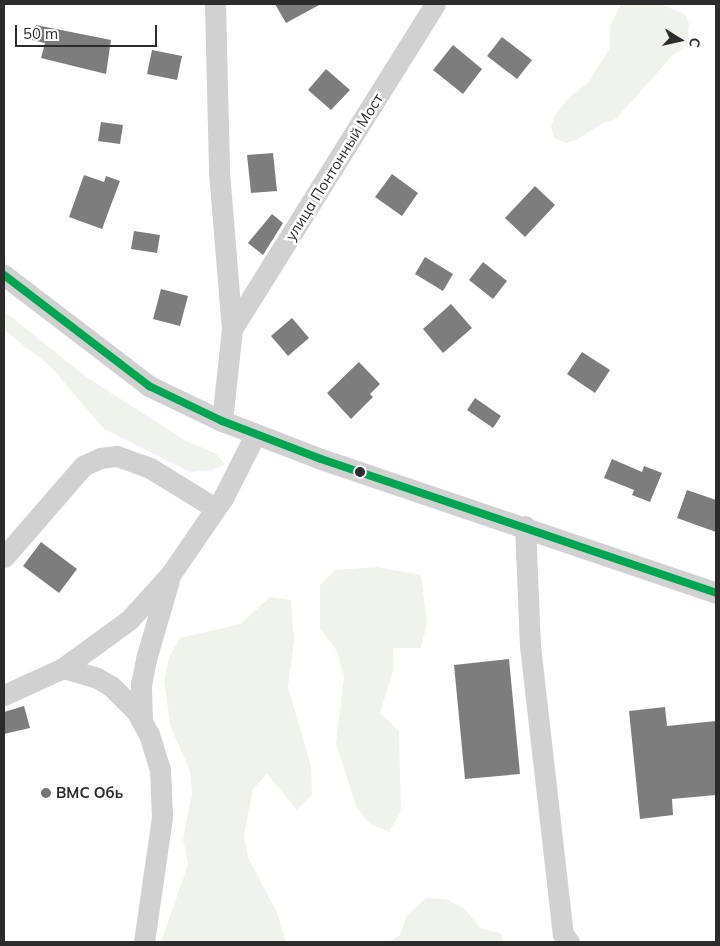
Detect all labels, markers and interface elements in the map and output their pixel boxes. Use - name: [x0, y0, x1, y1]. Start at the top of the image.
- scale bar: [18, 15, 160, 47]
- north arrow: [655, 15, 705, 65]
- text: 50 m: [23, 24, 58, 43]
- text: С: [685, 36, 704, 49]
- street label: улица Понтонный Мост: [281, 90, 387, 244]
- unlabelled marker: [355, 467, 365, 477]
- place label: ВМС Обь: [56, 784, 123, 802]
- marker: ВМС Обь: [40, 787, 52, 799]

